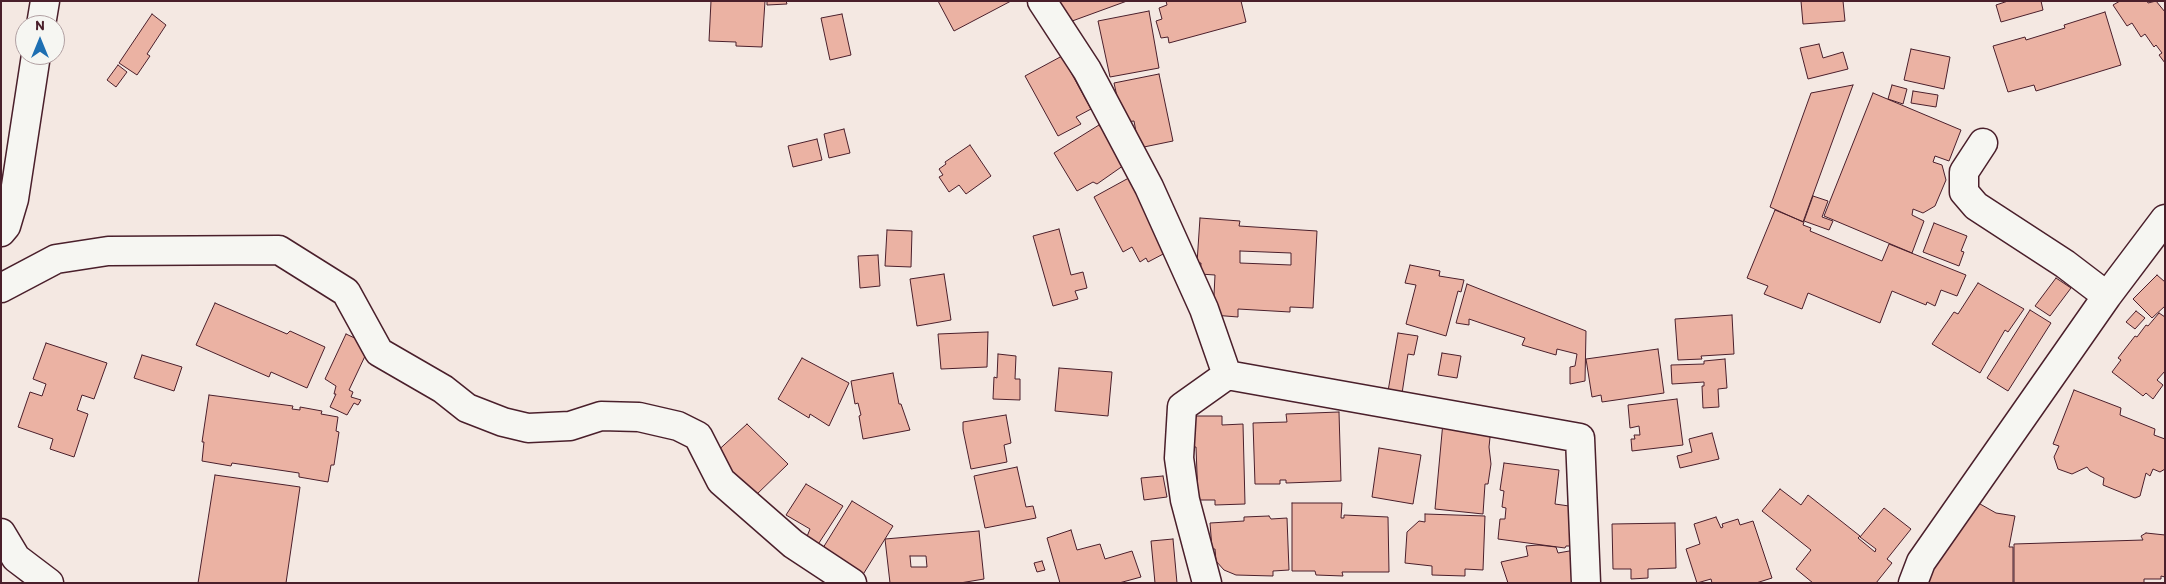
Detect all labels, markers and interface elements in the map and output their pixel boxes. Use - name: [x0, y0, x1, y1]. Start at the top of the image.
- north arrow: [15, 15, 65, 65]
- text: N: [35, 17, 45, 34]

